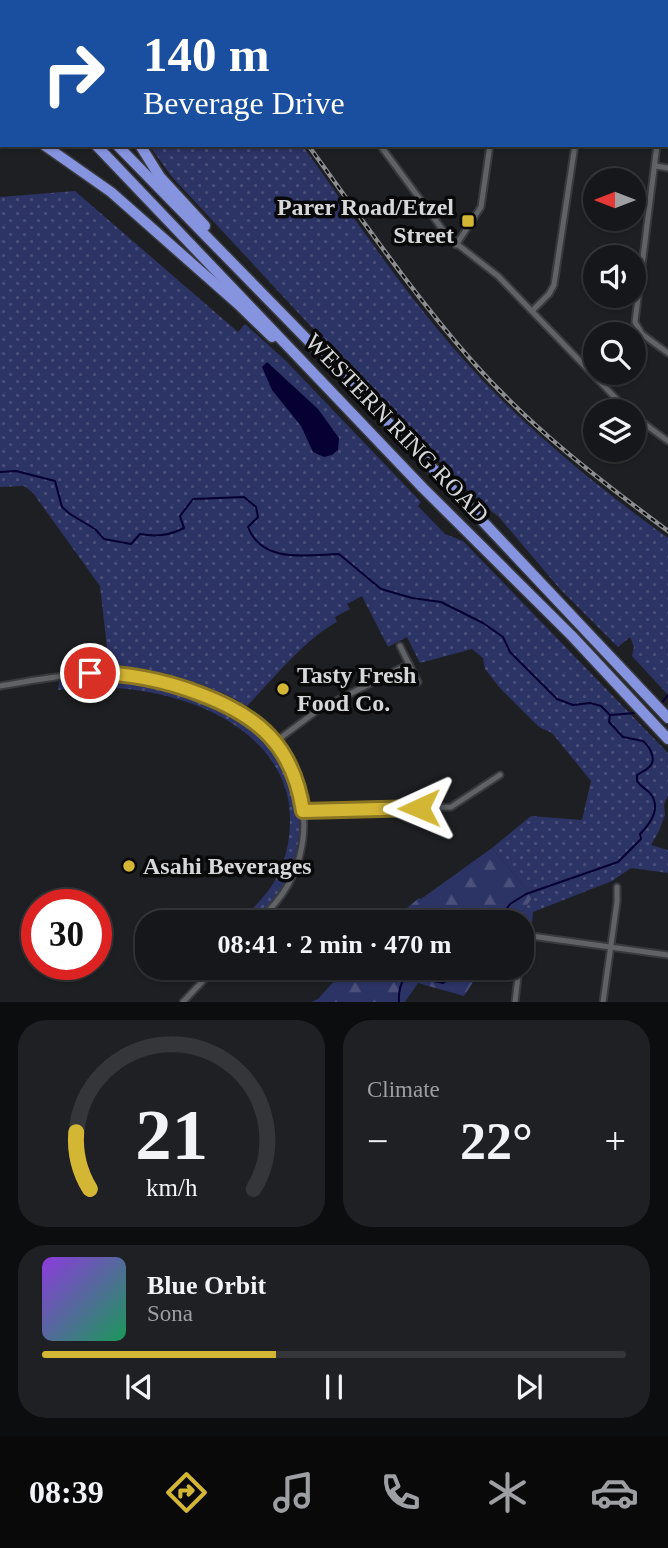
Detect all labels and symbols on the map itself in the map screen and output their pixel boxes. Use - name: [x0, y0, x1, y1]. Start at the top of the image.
- north arrow: [583, 168, 646, 231]
- place label: Parer Road/Etzel Street: [277, 194, 454, 248]
- marker: Parer Road/Etzel Street: [460, 213, 476, 229]
- street label: WESTERN RING ROAD: [300, 328, 494, 528]
- pin: [60, 643, 120, 703]
- place label: Tasty Fresh Food Co.: [297, 662, 416, 716]
- marker: Tasty Fresh Food Co.: [275, 681, 291, 697]
- position arrow: [382, 771, 456, 845]
- place label: Asahi Beverages: [143, 853, 312, 879]
- marker: Asahi Beverages: [121, 858, 137, 874]
- speed limit sign: 30: [21, 889, 112, 980]

